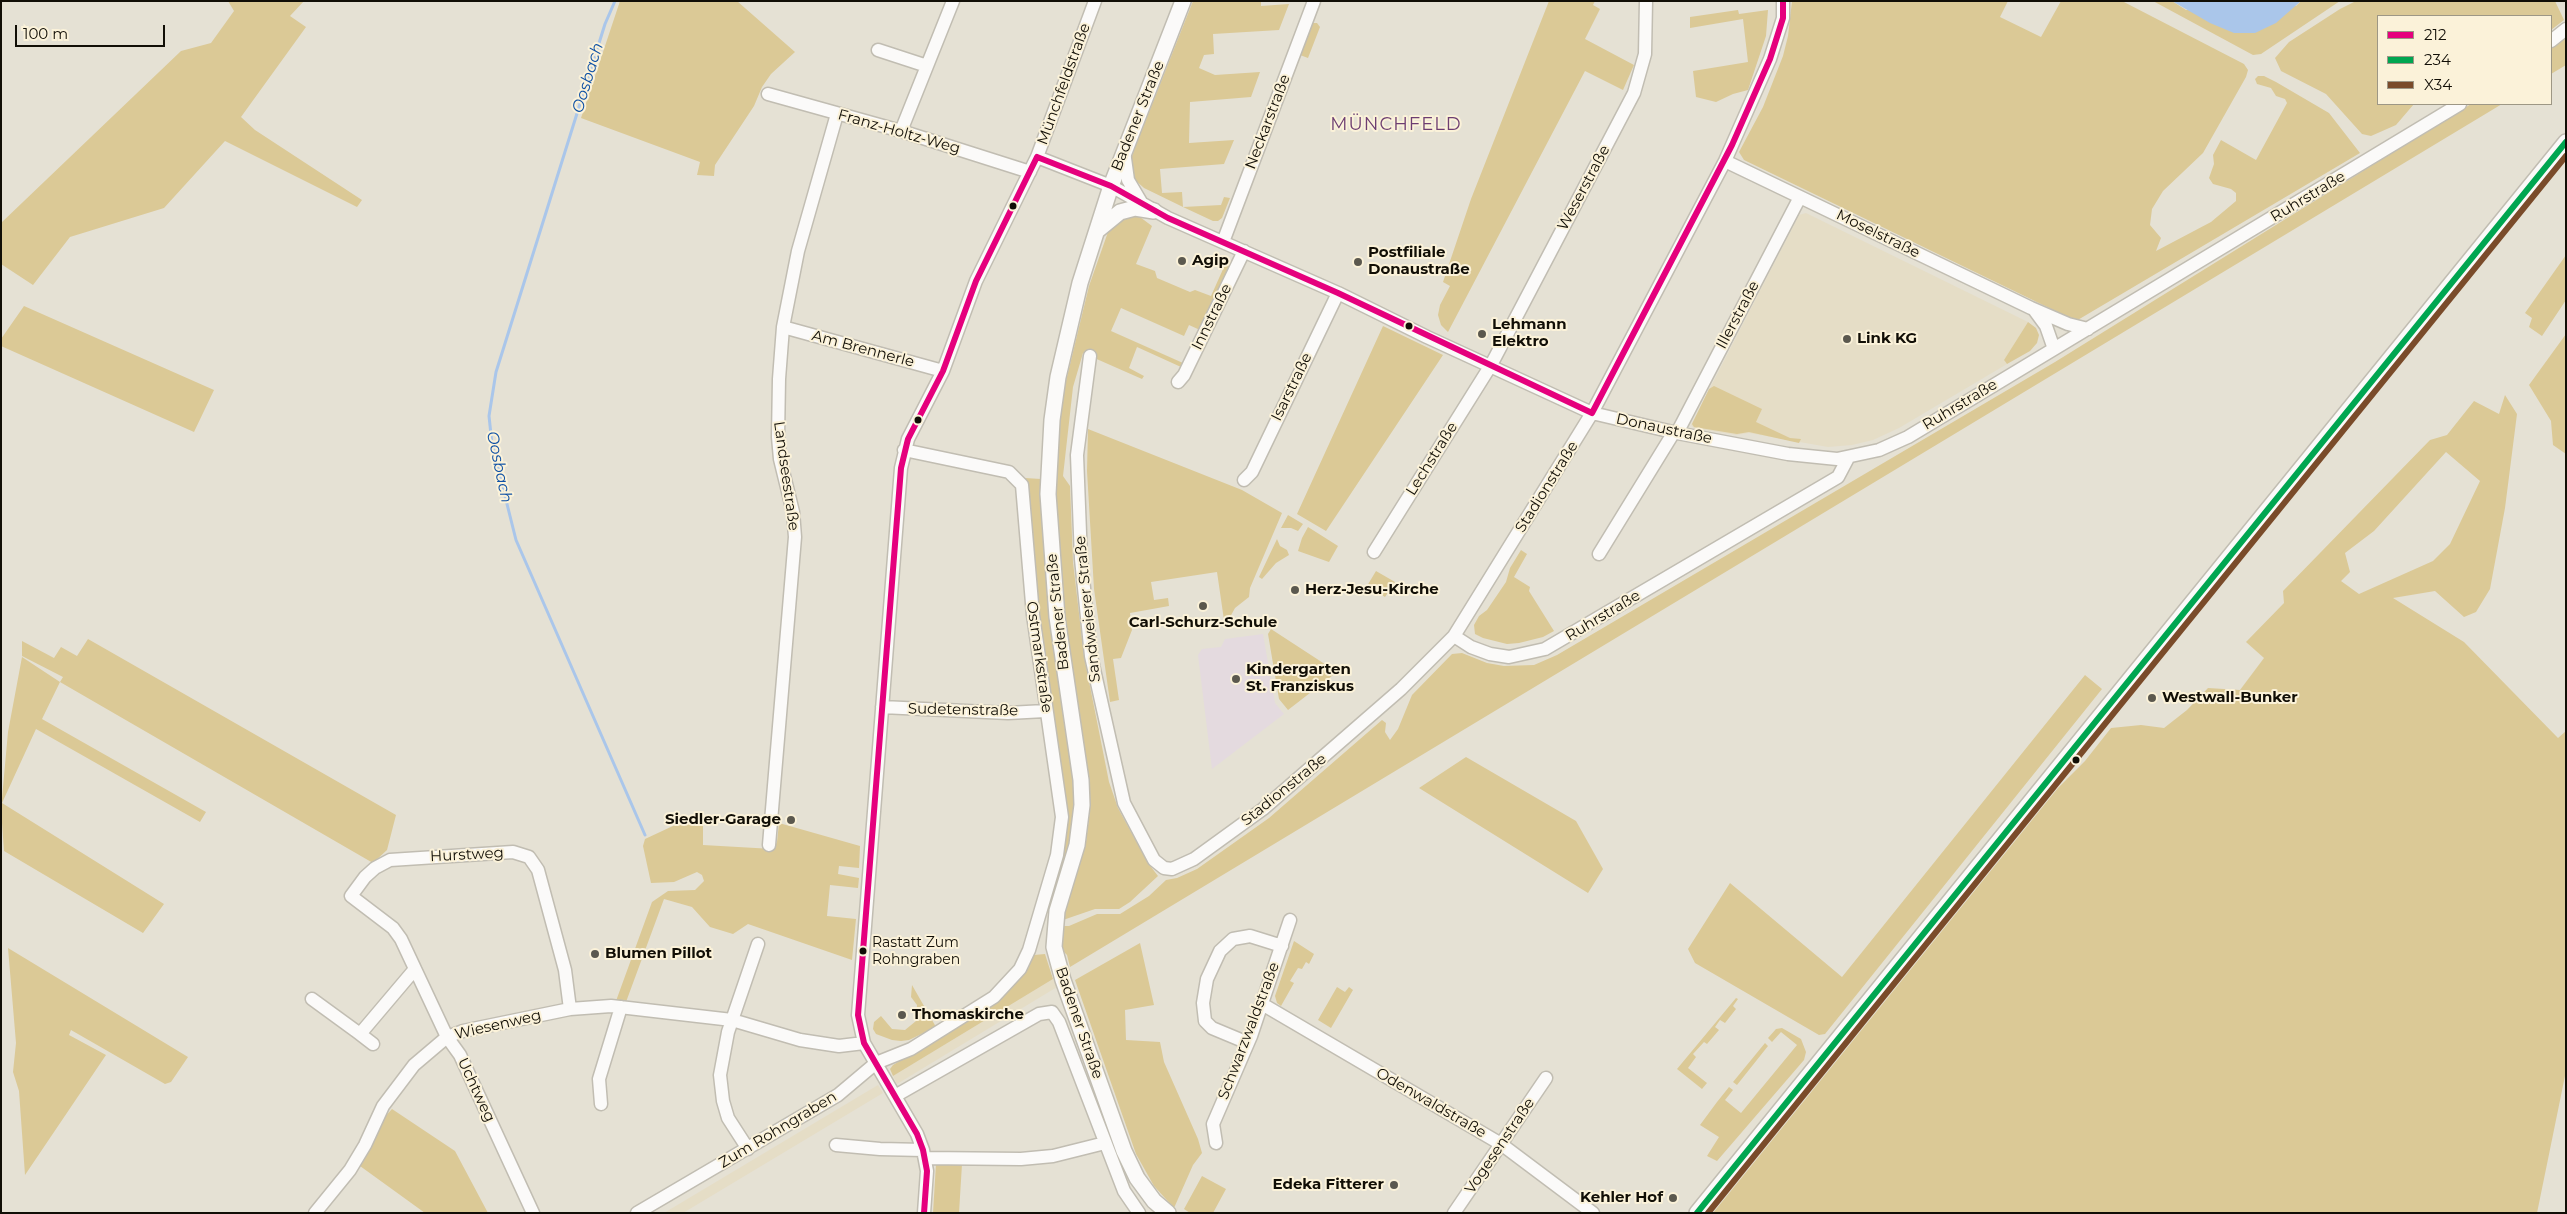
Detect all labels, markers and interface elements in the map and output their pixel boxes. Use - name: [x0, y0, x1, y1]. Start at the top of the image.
- scale bar: [18, 15, 168, 47]
- legend: [2377, 15, 2552, 105]
- street label: Münchfeldstraße: [1034, 21, 1094, 147]
- text: 100 m: [23, 24, 68, 43]
- text: 212: [2424, 25, 2446, 44]
- water label: Oosbach: [568, 40, 608, 116]
- text: 234: [2424, 50, 2451, 69]
- street label: Badener Straße: [1108, 58, 1168, 174]
- street label: Neckarstraße: [1242, 72, 1294, 172]
- text: X34: [2424, 75, 2452, 94]
- street label: Franz-Holtz-Weg: [836, 106, 962, 158]
- district label: MÜNCHFELD: [1329, 114, 1463, 136]
- street label: Weserstraße: [1554, 142, 1614, 234]
- street label: Ruhrstraße: [2267, 168, 2349, 226]
- unlabelled marker: [1008, 201, 1018, 211]
- street label: Moselstraße: [1833, 206, 1923, 262]
- place label: Postfiliale Donaustraße: [1368, 244, 1470, 279]
- place label: Agip: [1192, 252, 1229, 270]
- marker: Agip: [1176, 255, 1188, 267]
- marker: Postfiliale Donaustraße: [1352, 256, 1364, 268]
- street label: Illerstraße: [1713, 278, 1763, 352]
- street label: Innstraße: [1188, 281, 1236, 353]
- place label: Lehmann Elektro: [1492, 316, 1567, 351]
- unlabelled marker: [1404, 321, 1414, 331]
- street label: Am Brennerle: [810, 327, 916, 371]
- marker: Lehmann Elektro: [1476, 328, 1488, 340]
- place label: Link KG: [1857, 330, 1917, 348]
- marker: Link KG: [1841, 333, 1853, 345]
- street label: Isarstraße: [1268, 350, 1316, 424]
- street label: Ruhrstraße: [1919, 376, 2001, 434]
- street label: Donaustraße: [1614, 410, 1714, 448]
- unlabelled marker: [913, 415, 923, 425]
- street label: Lechstraße: [1402, 419, 1462, 499]
- street label: Landseestraße: [769, 420, 803, 532]
- water label: Oosbach: [482, 429, 516, 505]
- street label: Stadionstraße: [1512, 438, 1582, 536]
- street label: Sandweierer Straße: [1071, 535, 1105, 683]
- street label: Badener Straße: [1043, 553, 1073, 671]
- place label: Herz-Jesu-Kirche: [1305, 581, 1439, 599]
- marker: Herz-Jesu-Kirche: [1289, 584, 1301, 596]
- street label: Ruhrstraße: [1562, 587, 1644, 645]
- street label: Ostmarkstraße: [1022, 600, 1056, 714]
- marker: Carl-Schurz-Schule: [1197, 600, 1209, 612]
- place label: Carl-Schurz-Schule: [1129, 614, 1277, 632]
- place label: Kindergarten St. Franziskus: [1246, 661, 1354, 696]
- marker: Kindergarten St. Franziskus: [1230, 673, 1242, 685]
- place label: Westwall-Bunker: [2162, 689, 2298, 707]
- marker: Westwall-Bunker: [2146, 692, 2158, 704]
- street label: Sudetenstraße: [908, 700, 1018, 720]
- street label: Stadionstraße: [1238, 750, 1330, 830]
- unlabelled marker: [2071, 755, 2081, 765]
- place label: Siedler-Garage: [665, 811, 781, 829]
- marker: Siedler-Garage: [785, 814, 797, 826]
- street label: Hurstweg: [430, 844, 504, 866]
- place label: Rastatt Zum Rohngraben: [872, 935, 960, 968]
- place label: Blumen Pillot: [605, 945, 712, 963]
- marker: Rastatt Zum Rohngraben: [858, 946, 868, 956]
- marker: Blumen Pillot: [589, 948, 601, 960]
- street label: Schwarzwaldstraße: [1215, 960, 1283, 1102]
- street label: Badener Straße: [1051, 965, 1107, 1081]
- street label: Wiesenweg: [453, 1006, 543, 1044]
- place label: Thomaskirche: [912, 1006, 1024, 1024]
- marker: Thomaskirche: [896, 1009, 908, 1021]
- street label: Uchtweg: [453, 1055, 499, 1125]
- street label: Odenwaldstraße: [1373, 1064, 1489, 1142]
- street label: Zum Rohngraben: [716, 1088, 840, 1172]
- street label: Vogesenstraße: [1461, 1095, 1539, 1197]
- place label: Edeka Fitterer: [1273, 1176, 1384, 1194]
- marker: Edeka Fitterer: [1388, 1179, 1400, 1191]
- place label: Kehler Hof: [1580, 1189, 1663, 1207]
- marker: Kehler Hof: [1667, 1192, 1679, 1204]

